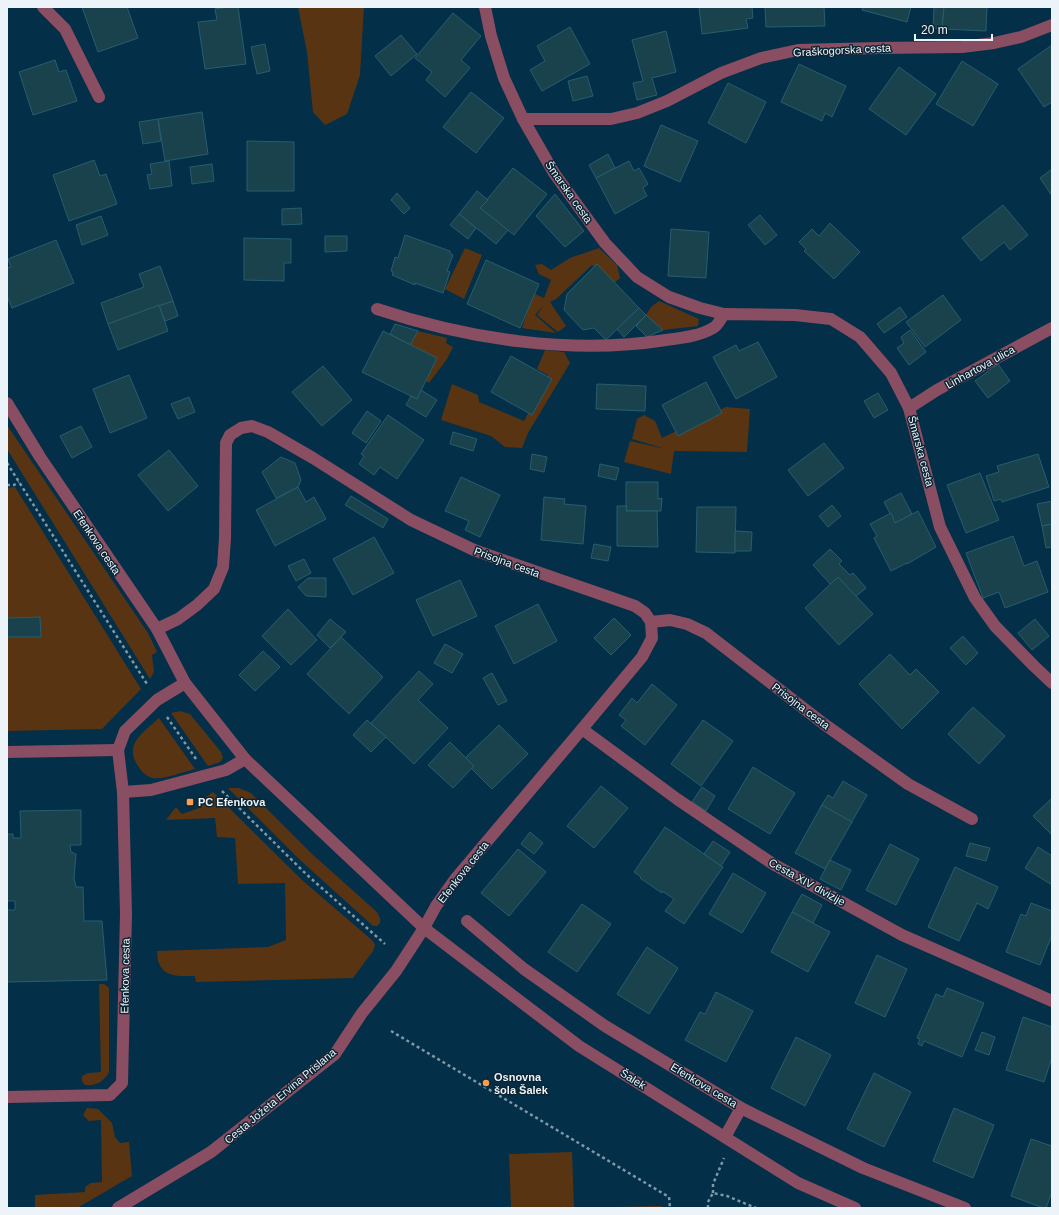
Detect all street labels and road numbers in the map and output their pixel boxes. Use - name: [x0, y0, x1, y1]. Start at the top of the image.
- street label: Graškogorska cesta: [793, 41, 892, 59]
- street label: Šmarska cesta: [543, 159, 595, 226]
- street label: Linhartova ulica: [943, 343, 1017, 391]
- street label: Šmarska cesta: [906, 414, 936, 489]
- street label: Efenkova cesta: [71, 507, 123, 577]
- street label: Prisojna cesta: [472, 545, 542, 580]
- street label: Prisojna cesta: [770, 680, 833, 732]
- street label: Efenkova cesta: [435, 838, 491, 905]
- street label: Cesta XIV divizije: [767, 856, 847, 908]
- street label: Efenkova cesta: [118, 937, 132, 1014]
- street label: Cesta Jožeta Ervina Prislana: [222, 1045, 339, 1146]
- street label: Efenkova cesta: [669, 1060, 740, 1110]
- street label: Šalek: [618, 1067, 648, 1092]

